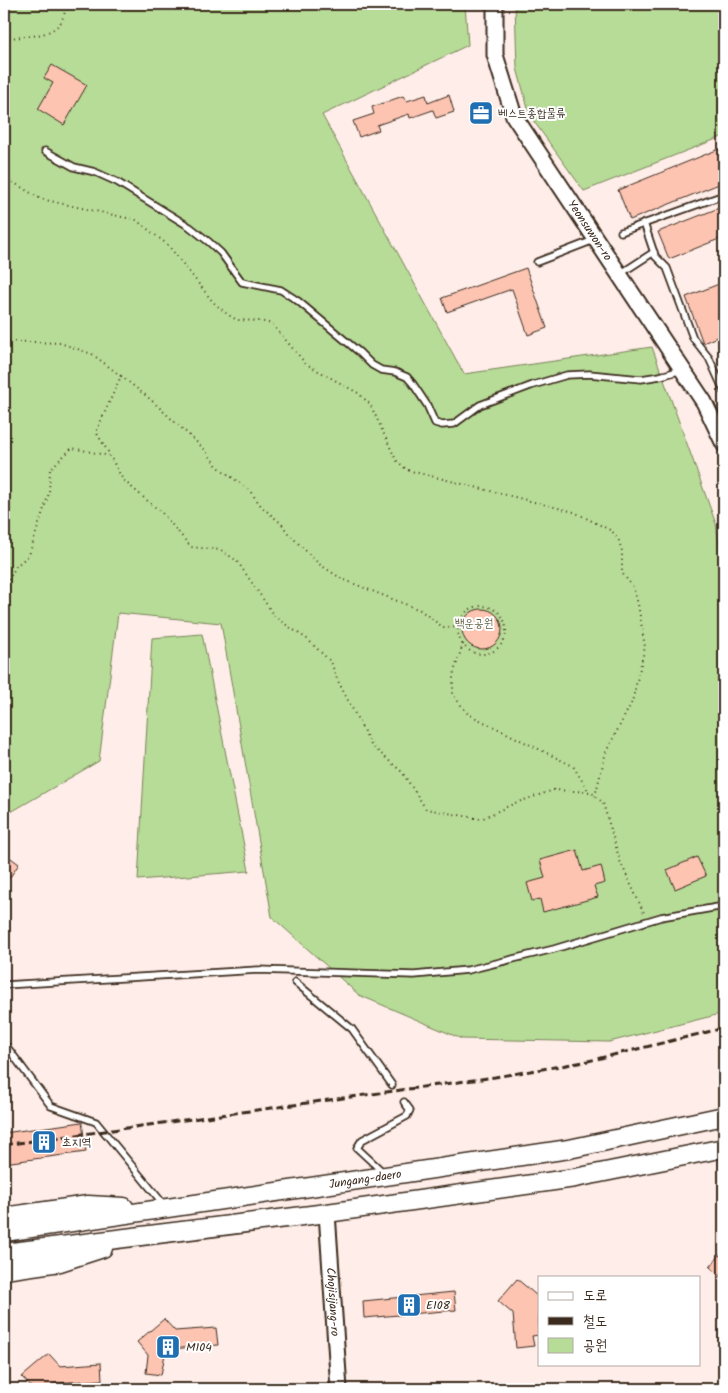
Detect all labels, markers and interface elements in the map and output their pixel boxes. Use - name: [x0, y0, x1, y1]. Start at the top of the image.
- office icon: 베스트종합물류: [468, 100, 494, 126]
- place label: 베스트종합물류: [498, 104, 566, 123]
- street label: Yeonsuwon-ro: [563, 196, 617, 265]
- park label: 백운공원: [455, 614, 493, 633]
- building icon: 초지역: [31, 1129, 57, 1155]
- place label: 초지역: [62, 1133, 91, 1152]
- street label: Jungang-daero: [328, 1164, 403, 1194]
- street label: Chojisijang-ro: [321, 1267, 345, 1337]
- legend: [538, 1276, 700, 1366]
- text: 도로: [583, 1284, 607, 1308]
- building icon: E108: [396, 1292, 422, 1318]
- place label: E108: [426, 1296, 451, 1315]
- text: 철도: [583, 1310, 607, 1334]
- building icon: M104: [155, 1334, 181, 1360]
- text: 공원: [583, 1334, 607, 1358]
- place label: M104: [186, 1338, 212, 1357]

